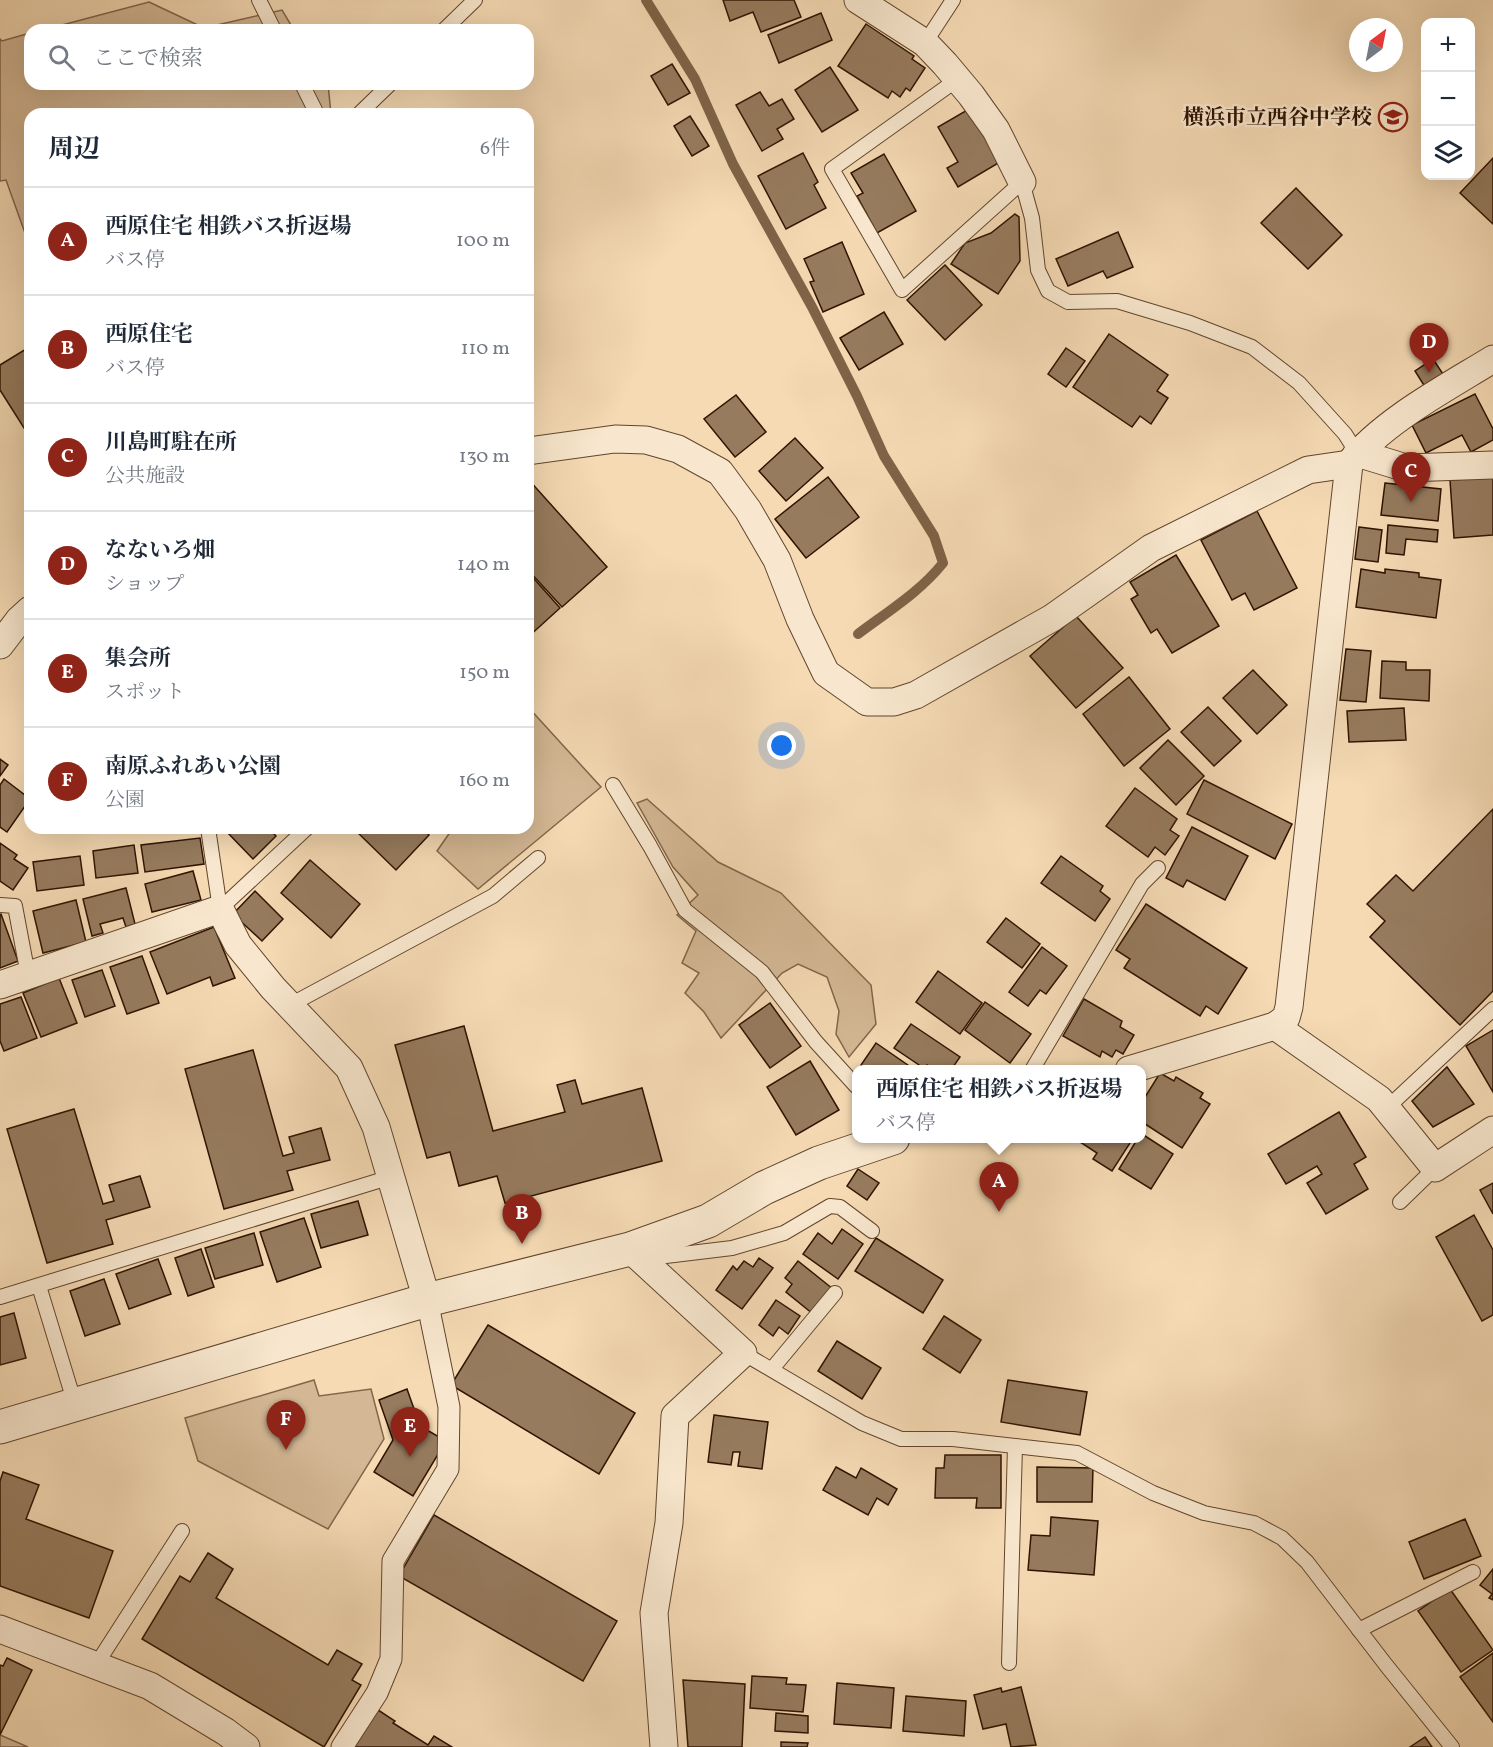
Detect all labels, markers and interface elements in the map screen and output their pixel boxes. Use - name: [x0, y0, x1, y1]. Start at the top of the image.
- north arrow: [1349, 18, 1403, 72]
- map controls: [1421, 18, 1475, 180]
- button: +: [1421, 18, 1475, 72]
- search box: [24, 24, 534, 90]
- icon: search: [45, 41, 78, 74]
- text: ここで検索: [93, 44, 203, 75]
- button: −: [1421, 72, 1475, 126]
- school or university icon: 横浜市立西谷中学校: [1377, 101, 1409, 133]
- place label: 横浜市立西谷中学校: [1183, 104, 1372, 133]
- button: layers: [1421, 126, 1475, 180]
- text: 周辺: [48, 132, 100, 168]
- text: 6件: [480, 135, 510, 163]
- text: 西原住宅 相鉄バス折返場: [105, 212, 351, 243]
- text: A: [60, 227, 75, 255]
- text: 100 m: [456, 227, 510, 255]
- text: バス停: [105, 247, 165, 275]
- text: 西原住宅: [105, 320, 193, 351]
- pin: D: [1410, 324, 1448, 373]
- text: B: [61, 335, 74, 363]
- text: 110 m: [461, 335, 510, 363]
- text: バス停: [105, 355, 165, 383]
- text: 川島町駐在所: [105, 428, 237, 459]
- text: C: [61, 443, 74, 471]
- text: 130 m: [459, 443, 510, 471]
- pin: C: [1392, 452, 1430, 502]
- text: 公共施設: [105, 463, 185, 491]
- text: なないろ畑: [105, 536, 215, 567]
- text: D: [60, 551, 75, 579]
- text: 140 m: [457, 551, 510, 579]
- text: ショップ: [105, 571, 185, 599]
- text: 集会所: [105, 644, 171, 675]
- text: E: [61, 659, 74, 687]
- text: 150 m: [459, 659, 510, 687]
- text: スポット: [105, 679, 185, 707]
- your location: [767, 731, 796, 760]
- text: 南原ふれあい公園: [105, 752, 281, 783]
- text: F: [62, 767, 73, 795]
- text: 160 m: [458, 767, 510, 795]
- text: 公園: [105, 787, 145, 815]
- popup: [852, 1065, 1146, 1143]
- text: 西原住宅 相鉄バス折返場: [876, 1075, 1122, 1106]
- text: バス停: [876, 1110, 936, 1138]
- pin: A: [980, 1162, 1018, 1212]
- pin: B: [502, 1194, 542, 1244]
- pin: F: [266, 1400, 306, 1450]
- pin: E: [390, 1408, 430, 1457]

